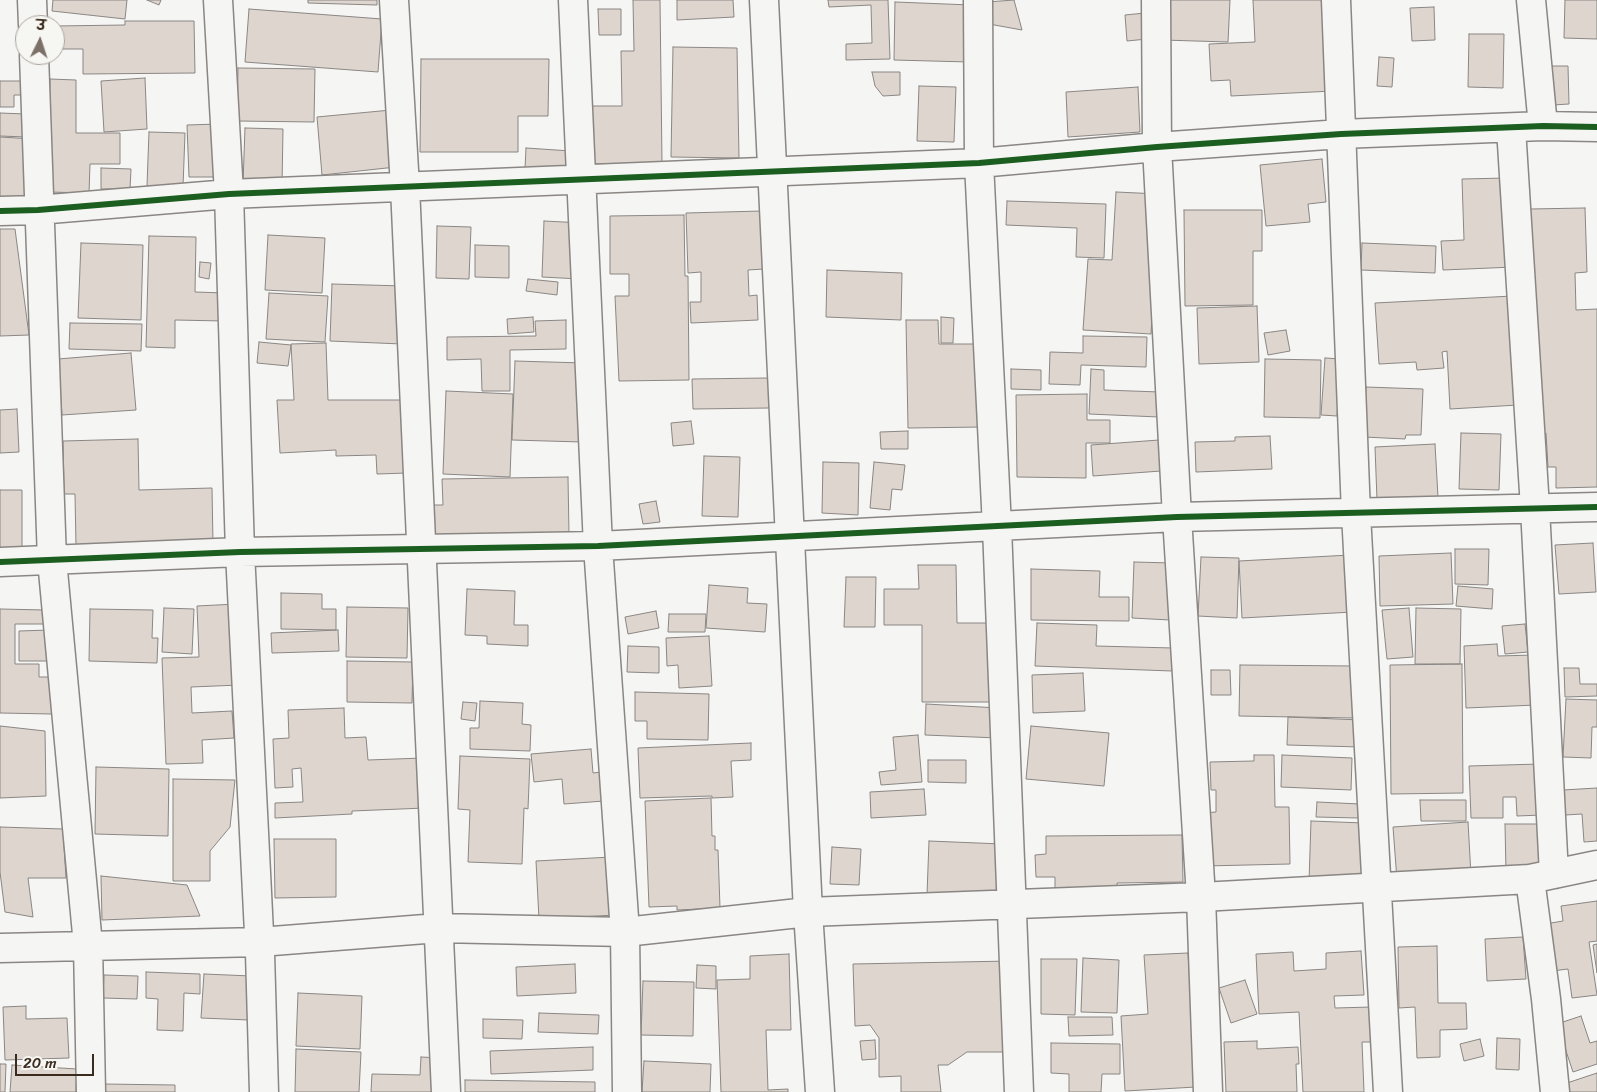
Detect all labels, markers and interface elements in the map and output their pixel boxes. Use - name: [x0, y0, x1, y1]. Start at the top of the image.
- text: उ: [35, 13, 47, 38]
- north arrow: [15, 15, 65, 65]
- scale bar: [18, 1044, 96, 1076]
- text: 20 m: [23, 1050, 57, 1076]

